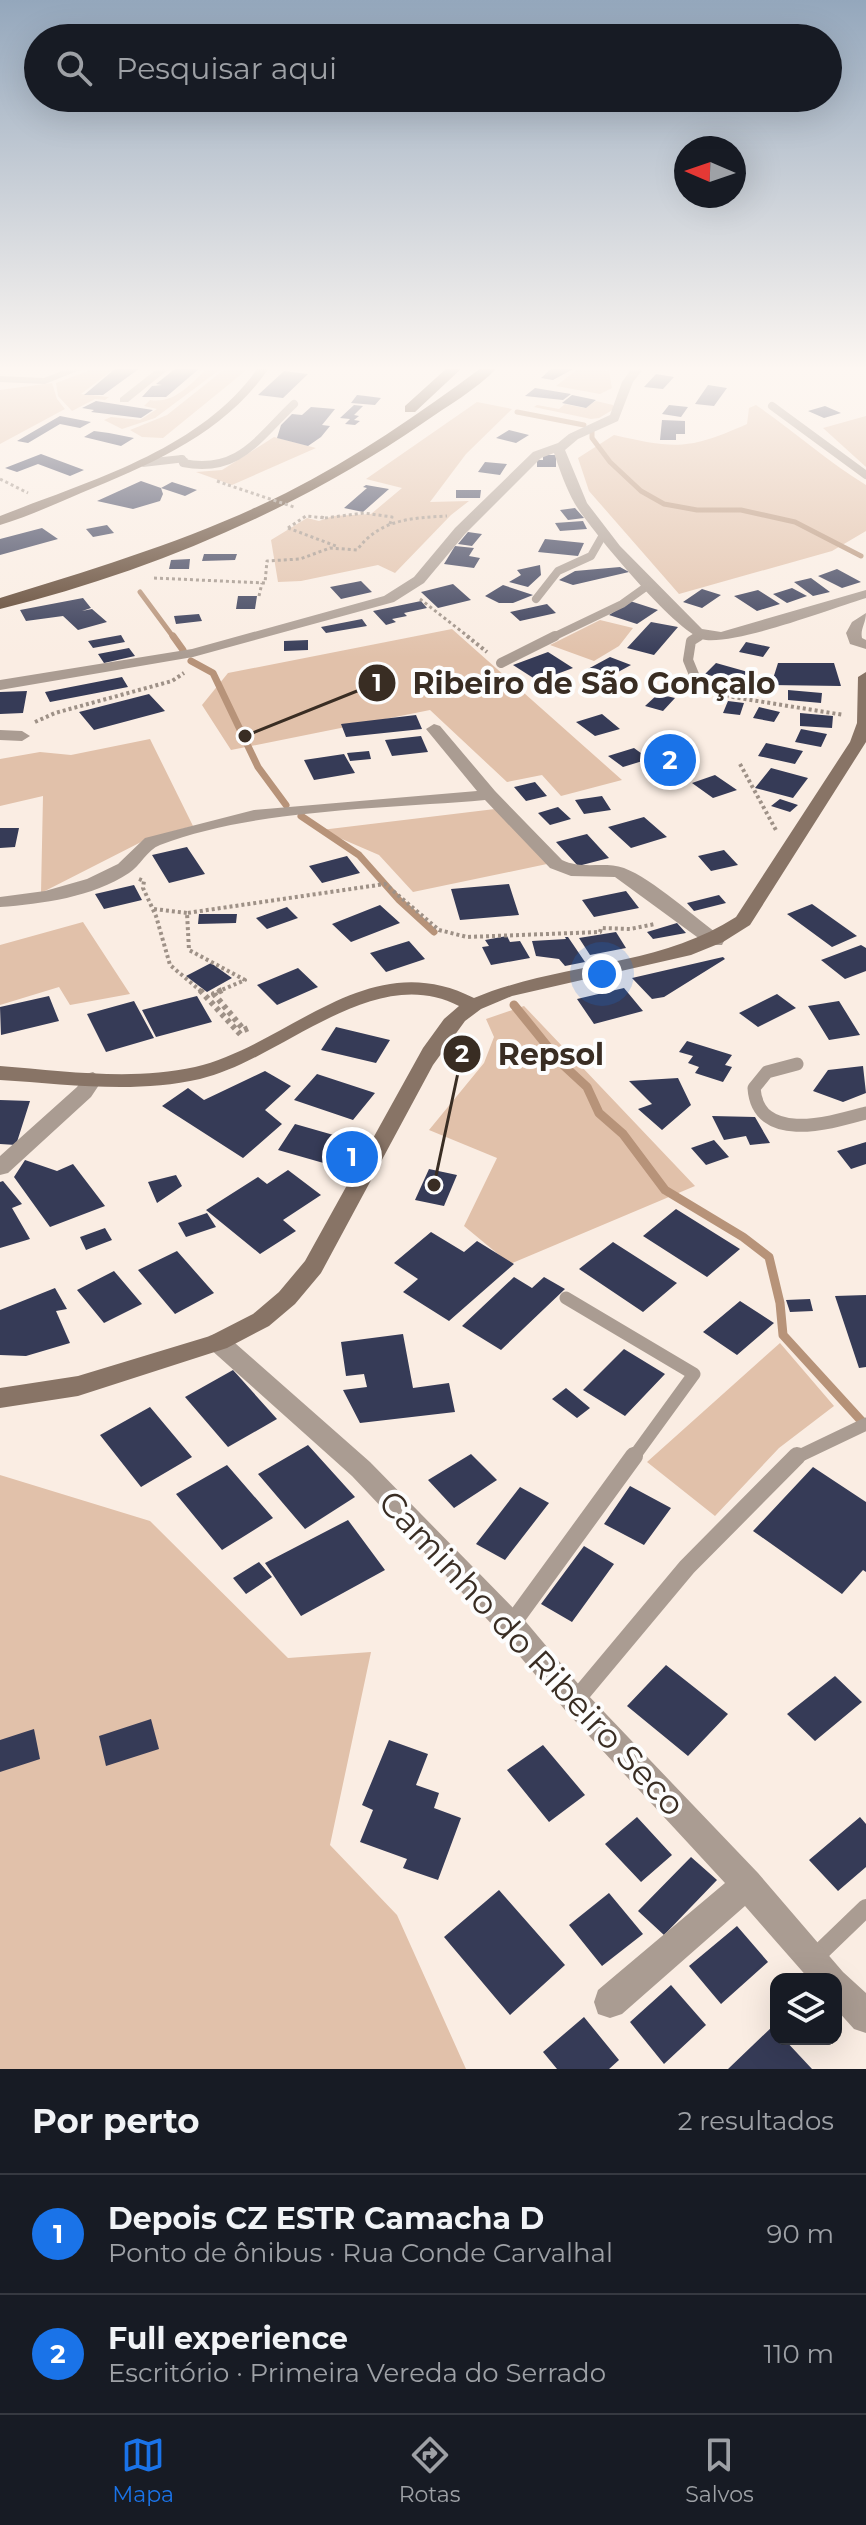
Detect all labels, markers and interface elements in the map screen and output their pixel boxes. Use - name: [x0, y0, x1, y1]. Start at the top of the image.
- search box: [24, 24, 842, 112]
- icon: search: [52, 46, 96, 90]
- text: Pesquisar aqui: [116, 50, 337, 87]
- north arrow: [674, 136, 746, 208]
- callout: Ribeiro de São Gonçalo: [357, 656, 792, 710]
- text: Ribeiro de São Gonçalo: [412, 665, 776, 702]
- text: 1: [372, 668, 382, 697]
- pin: 2: [644, 730, 696, 790]
- your location: [582, 954, 622, 994]
- callout: Repsol: [442, 1027, 620, 1081]
- text: Repsol: [498, 1036, 604, 1073]
- text: 2: [455, 1039, 469, 1068]
- pin: 1: [326, 1127, 378, 1187]
- street label: Caminho do Ribeiro Seco: [370, 1481, 694, 1825]
- map controls: [770, 1973, 842, 2045]
- button: layers: [770, 1973, 842, 2045]
- text: Por perto: [32, 2100, 200, 2142]
- text: 2 resultados: [678, 2105, 834, 2137]
- text: Depois CZ ESTR Camacha D: [108, 2200, 544, 2237]
- text: 1: [53, 2218, 63, 2250]
- text: 90 m: [767, 2218, 834, 2250]
- text: Ponto de ônibus · Rua Conde Carvalhal: [108, 2237, 613, 2269]
- text: Full experience: [108, 2320, 348, 2357]
- text: 2: [50, 2338, 66, 2370]
- text: 110 m: [764, 2338, 834, 2370]
- text: Escritório · Primeira Vereda do Serrado: [108, 2357, 606, 2389]
- tab: Mapa: [112, 2433, 174, 2508]
- tab: Rotas: [399, 2433, 461, 2508]
- tab: Salvos: [685, 2433, 754, 2508]

